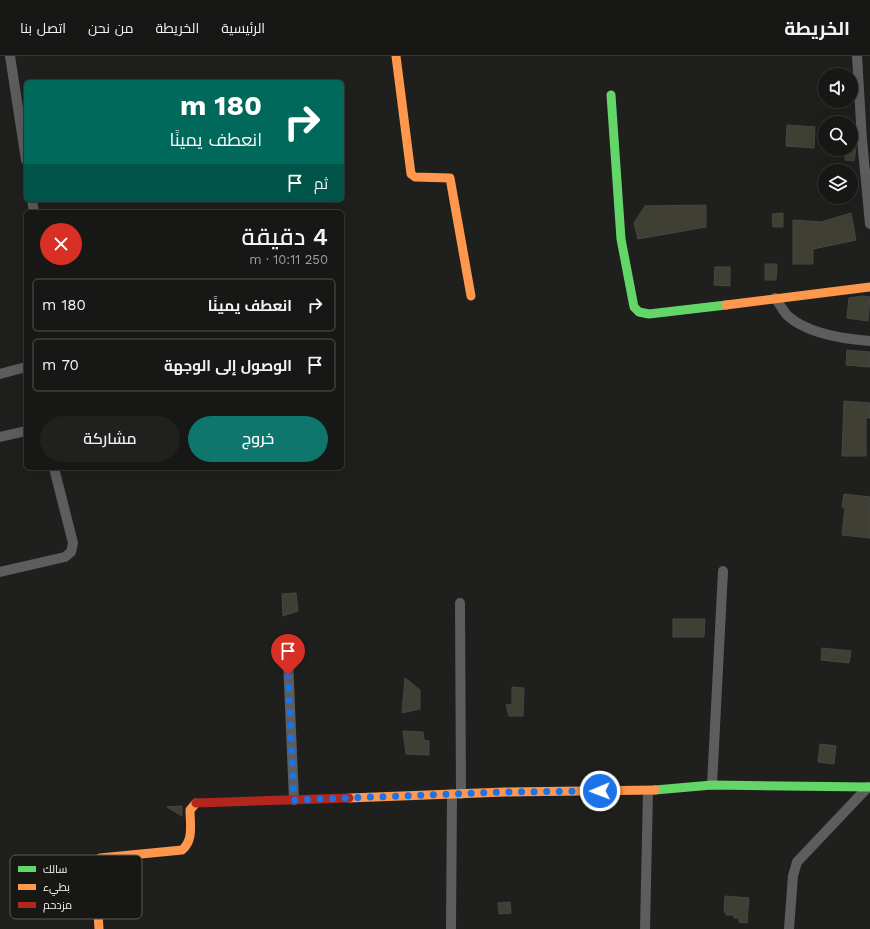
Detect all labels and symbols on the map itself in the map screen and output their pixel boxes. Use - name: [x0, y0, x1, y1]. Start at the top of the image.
- pin: [271, 634, 305, 675]
- position arrow: [579, 770, 621, 812]
- legend: [10, 855, 142, 919]
- text: سالك: [43, 863, 67, 876]
- text: بطيء: [43, 881, 70, 896]
- text: مزدحم: [43, 899, 72, 913]

